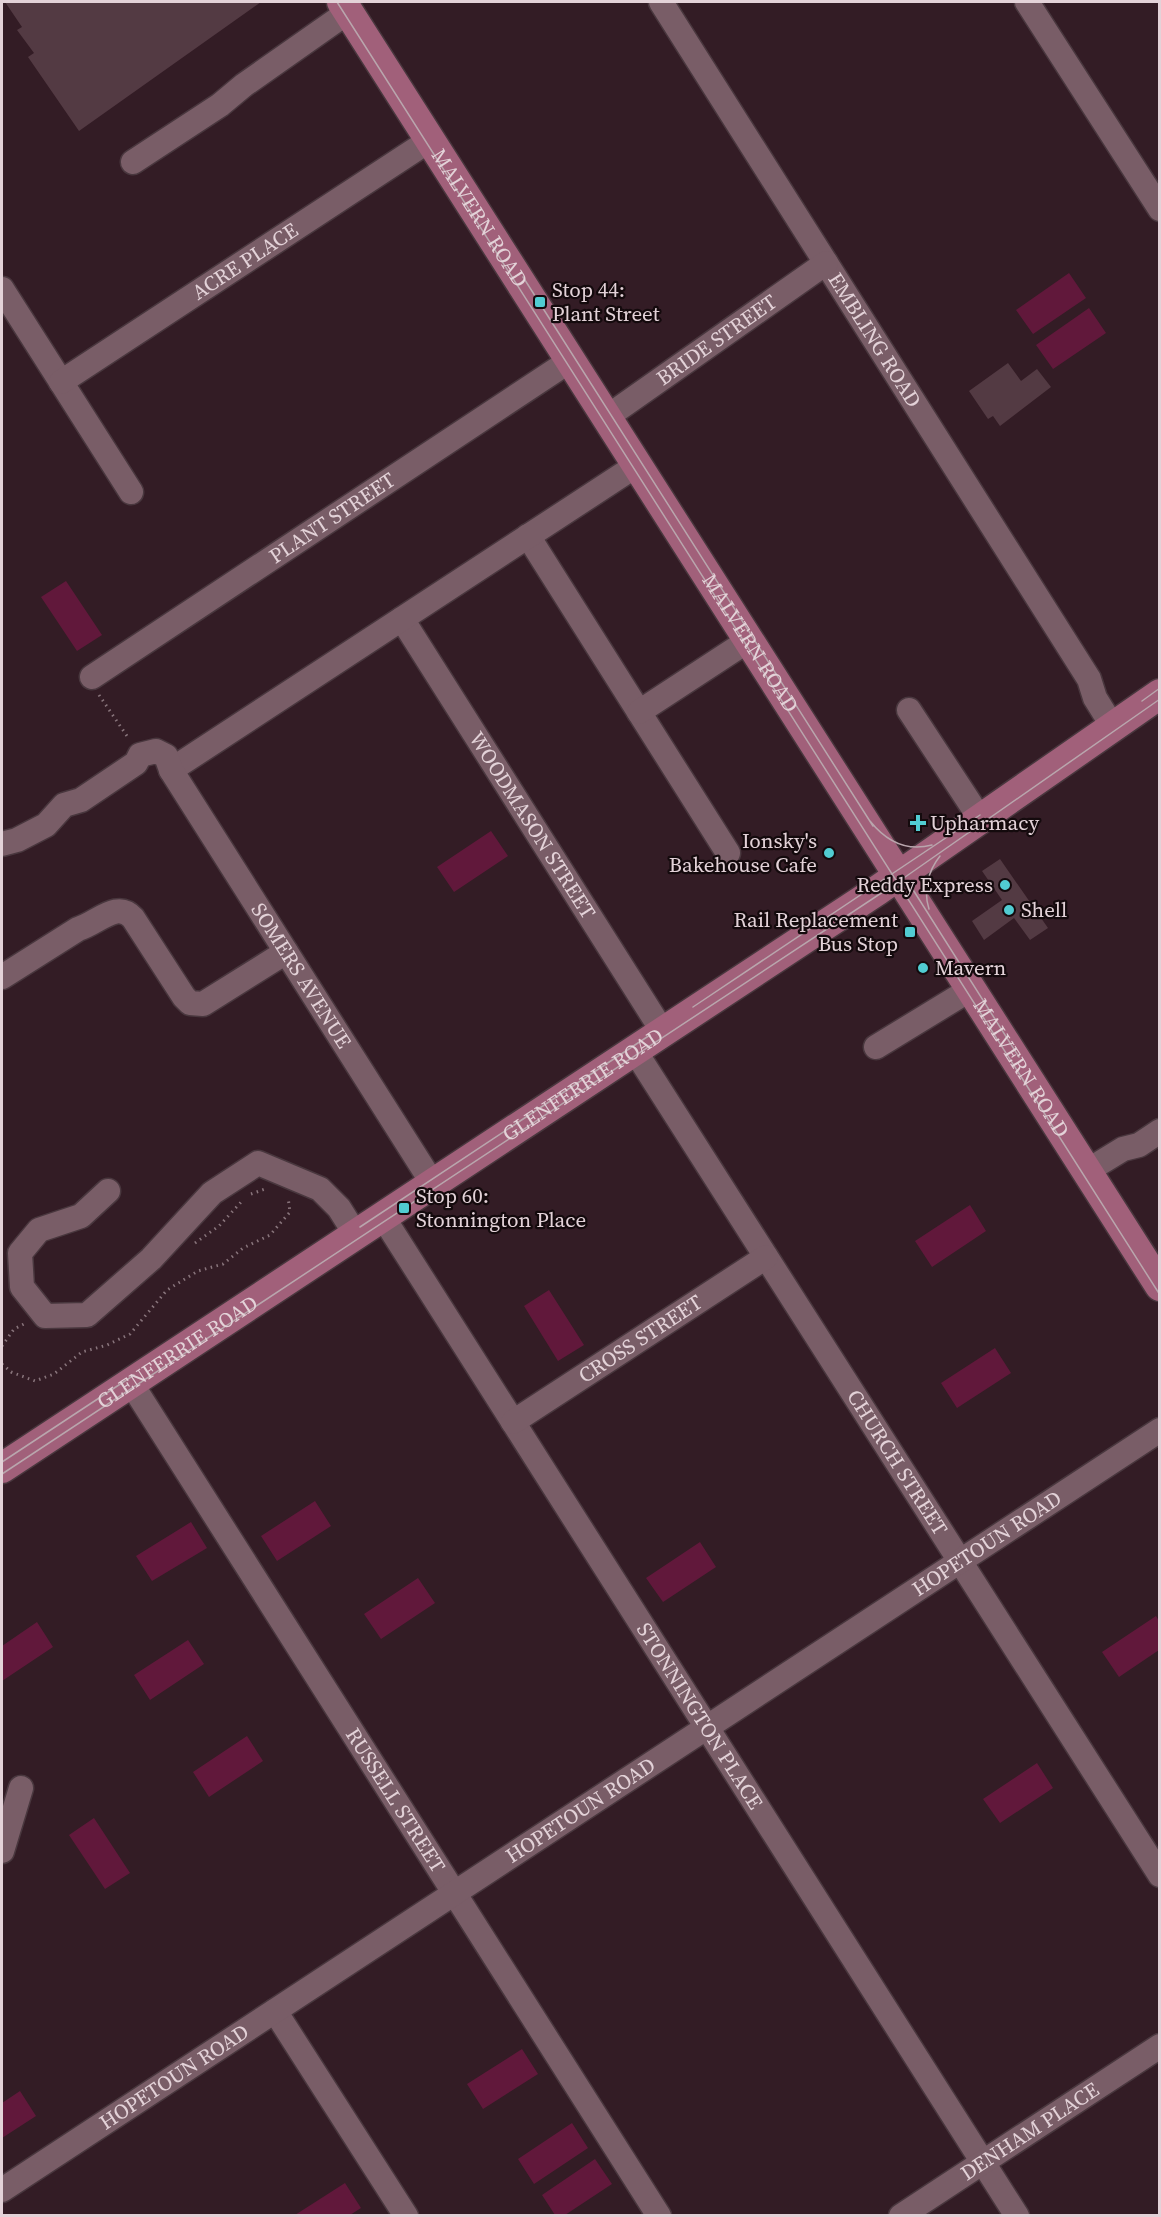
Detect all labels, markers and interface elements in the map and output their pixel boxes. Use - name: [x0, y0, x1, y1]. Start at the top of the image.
- street label: MALVERN ROAD: [425, 143, 535, 293]
- street label: ACRE PLACE: [186, 216, 303, 306]
- street label: EMBLING ROAD: [822, 267, 929, 413]
- place label: Stop 44: Plant Street: [552, 275, 660, 328]
- street label: BRIDE STREET: [650, 287, 783, 392]
- marker: Stop 44: Plant Street: [533, 295, 547, 309]
- street label: PLANT STREET: [263, 465, 401, 570]
- street label: MALVERN ROAD: [696, 568, 806, 718]
- street label: WOODMASON STREET: [463, 726, 603, 925]
- place label: Upharmacy: [930, 808, 1039, 837]
- marker: Upharmacy: [911, 816, 925, 830]
- place label: Ionsky's Bakehouse Cafe: [669, 826, 817, 879]
- marker: Ionsky's Bakehouse Cafe: [822, 846, 836, 860]
- place label: Reddy Express: [856, 870, 993, 899]
- marker: Reddy Express: [998, 878, 1012, 892]
- place label: Shell: [1021, 895, 1067, 924]
- street label: SOMERS AVENUE: [245, 897, 359, 1054]
- marker: Shell: [1002, 903, 1016, 917]
- place label: Rail Replacement Bus Stop: [733, 905, 898, 958]
- marker: Rail Replacement Bus Stop: [903, 925, 917, 939]
- place label: Mavern: [935, 953, 1007, 982]
- marker: Mavern: [916, 961, 930, 975]
- street label: MALVERN ROAD: [966, 993, 1077, 1143]
- street label: GLENFERRIE ROAD: [496, 1021, 669, 1148]
- place label: Stop 60: Stonnington Place: [416, 1181, 586, 1234]
- marker: Stop 60: Stonnington Place: [397, 1201, 411, 1215]
- street label: CROSS STREET: [572, 1287, 708, 1390]
- street label: GLENFERRIE ROAD: [91, 1288, 263, 1416]
- street label: CHURCH STREET: [840, 1384, 955, 1541]
- street label: HOPETOUN ROAD: [906, 1484, 1067, 1603]
- street label: STONNINGTON PLACE: [630, 1617, 770, 1815]
- street label: RUSSELL STREET: [339, 1722, 453, 1878]
- street label: HOPETOUN ROAD: [500, 1750, 661, 1870]
- street label: HOPETOUN ROAD: [93, 2017, 254, 2136]
- street label: DENHAM PLACE: [955, 2075, 1104, 2187]

